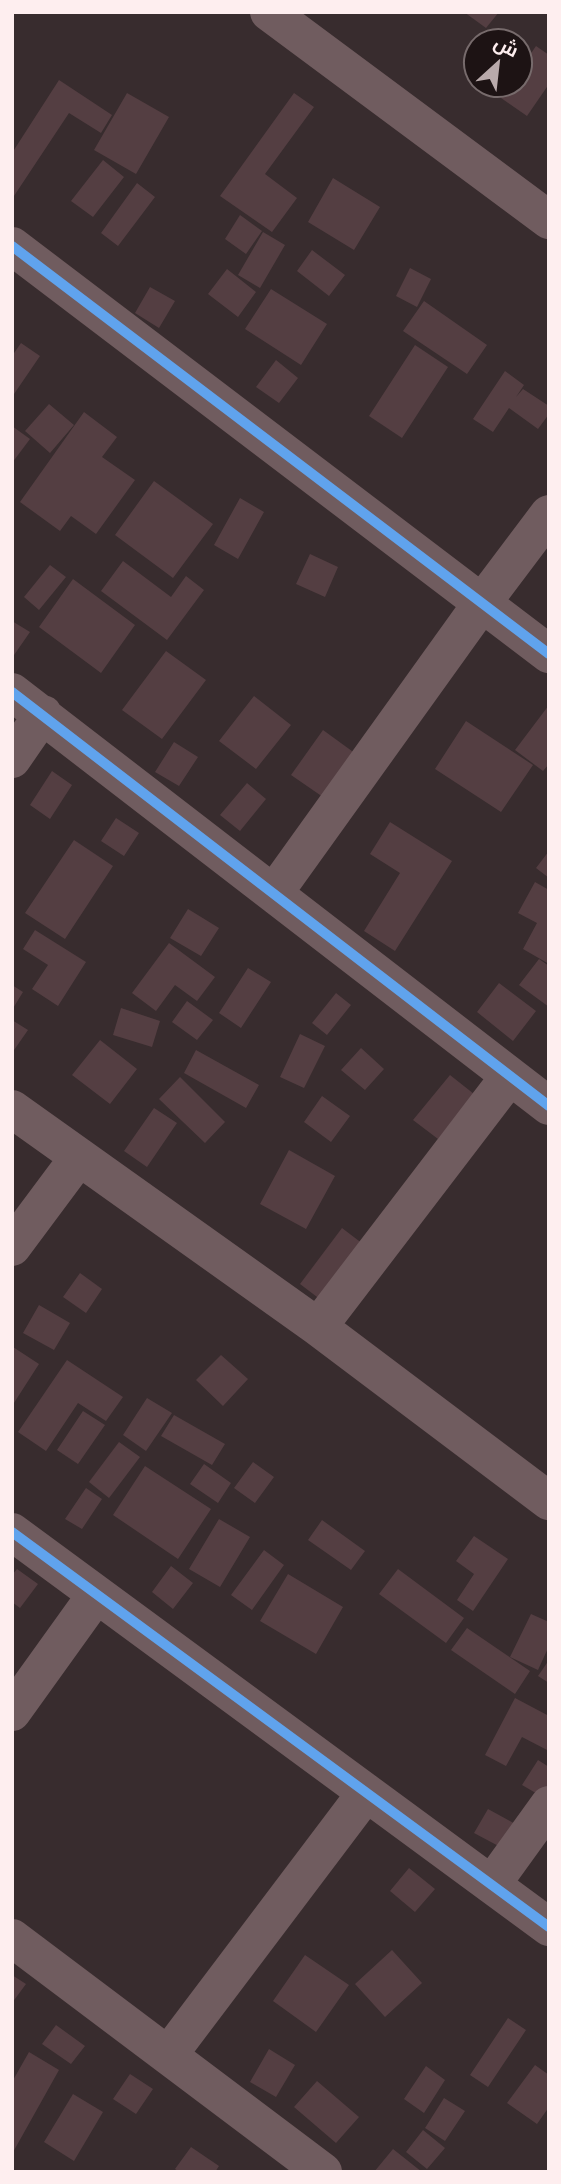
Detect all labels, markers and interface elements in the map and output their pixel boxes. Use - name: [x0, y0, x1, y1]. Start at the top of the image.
- north arrow: [463, 28, 533, 98]
- text: ش: [491, 31, 522, 61]

